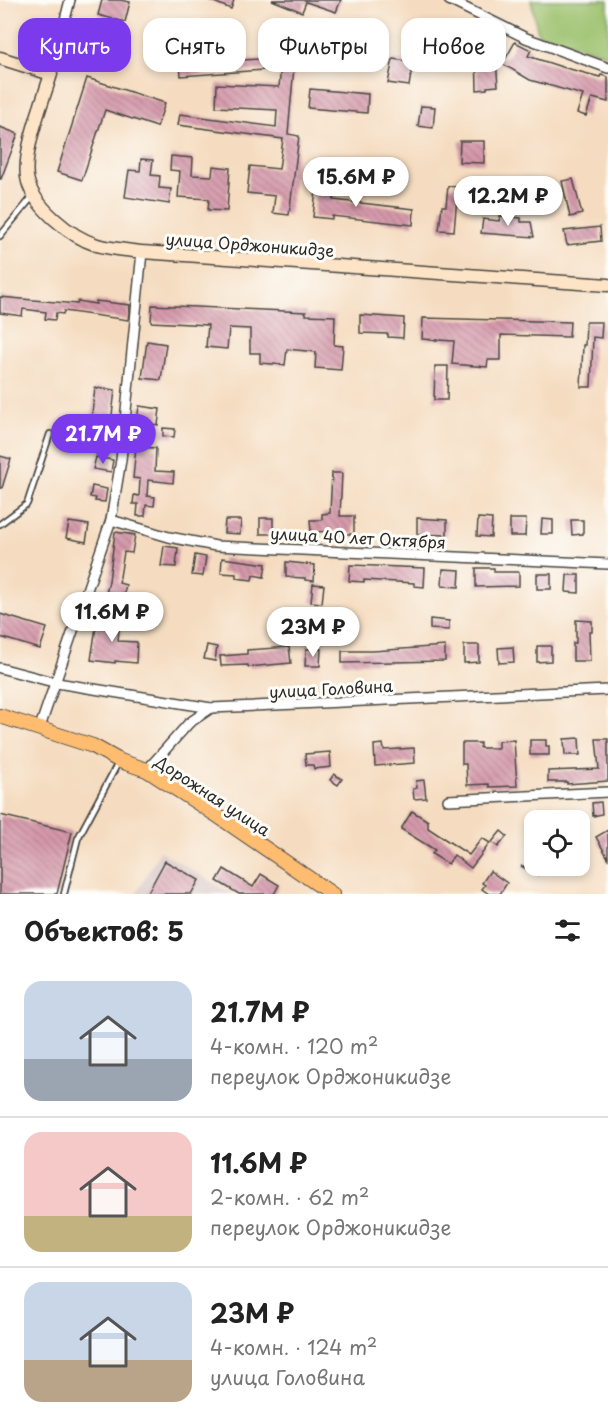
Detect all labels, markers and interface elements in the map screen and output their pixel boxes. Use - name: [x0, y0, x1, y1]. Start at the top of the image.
- chip: Купить: [18, 18, 131, 72]
- chip: Снять: [143, 18, 246, 72]
- chip: Фильтры: [258, 18, 389, 72]
- chip: Новое: [401, 18, 506, 72]
- pin: 15.6M ₽: [301, 157, 411, 208]
- text: 15.6M ₽: [317, 161, 395, 191]
- pin: 12.2M ₽: [453, 176, 563, 227]
- text: 12.2M ₽: [468, 180, 548, 210]
- street label: улица Орджоникидзе: [165, 226, 335, 262]
- pin: 21.7M ₽: [48, 414, 158, 465]
- text: 21.7M ₽: [65, 418, 141, 448]
- street label: улица 40 лет Октября: [270, 520, 446, 554]
- pin: 11.6M ₽: [57, 592, 167, 643]
- text: 11.6M ₽: [75, 596, 149, 626]
- pin: 23M ₽: [271, 607, 355, 658]
- text: 23M ₽: [281, 611, 345, 641]
- street label: улица Головина: [268, 673, 394, 703]
- street label: Дорожная улица: [150, 748, 275, 841]
- map controls: [524, 810, 590, 876]
- button: locate: [524, 810, 590, 876]
- text: Объектов: 5: [24, 911, 184, 950]
- icon: filters: [551, 914, 584, 947]
- text: 21.7M ₽: [210, 992, 309, 1031]
- icon: home: [72, 1005, 144, 1077]
- text: 4-комн. · 120 m²: [210, 1031, 378, 1061]
- text: переулок Орджоникидзе: [210, 1061, 451, 1091]
- text: 11.6M ₽: [210, 1143, 307, 1182]
- icon: home: [72, 1156, 144, 1228]
- text: 2-комн. · 62 m²: [210, 1182, 369, 1212]
- text: переулок Орджоникидзе: [210, 1212, 451, 1242]
- text: 23M ₽: [210, 1293, 294, 1332]
- icon: home: [72, 1306, 144, 1378]
- text: 4-комн. · 124 m²: [210, 1332, 377, 1362]
- text: улица Головина: [210, 1362, 365, 1392]

